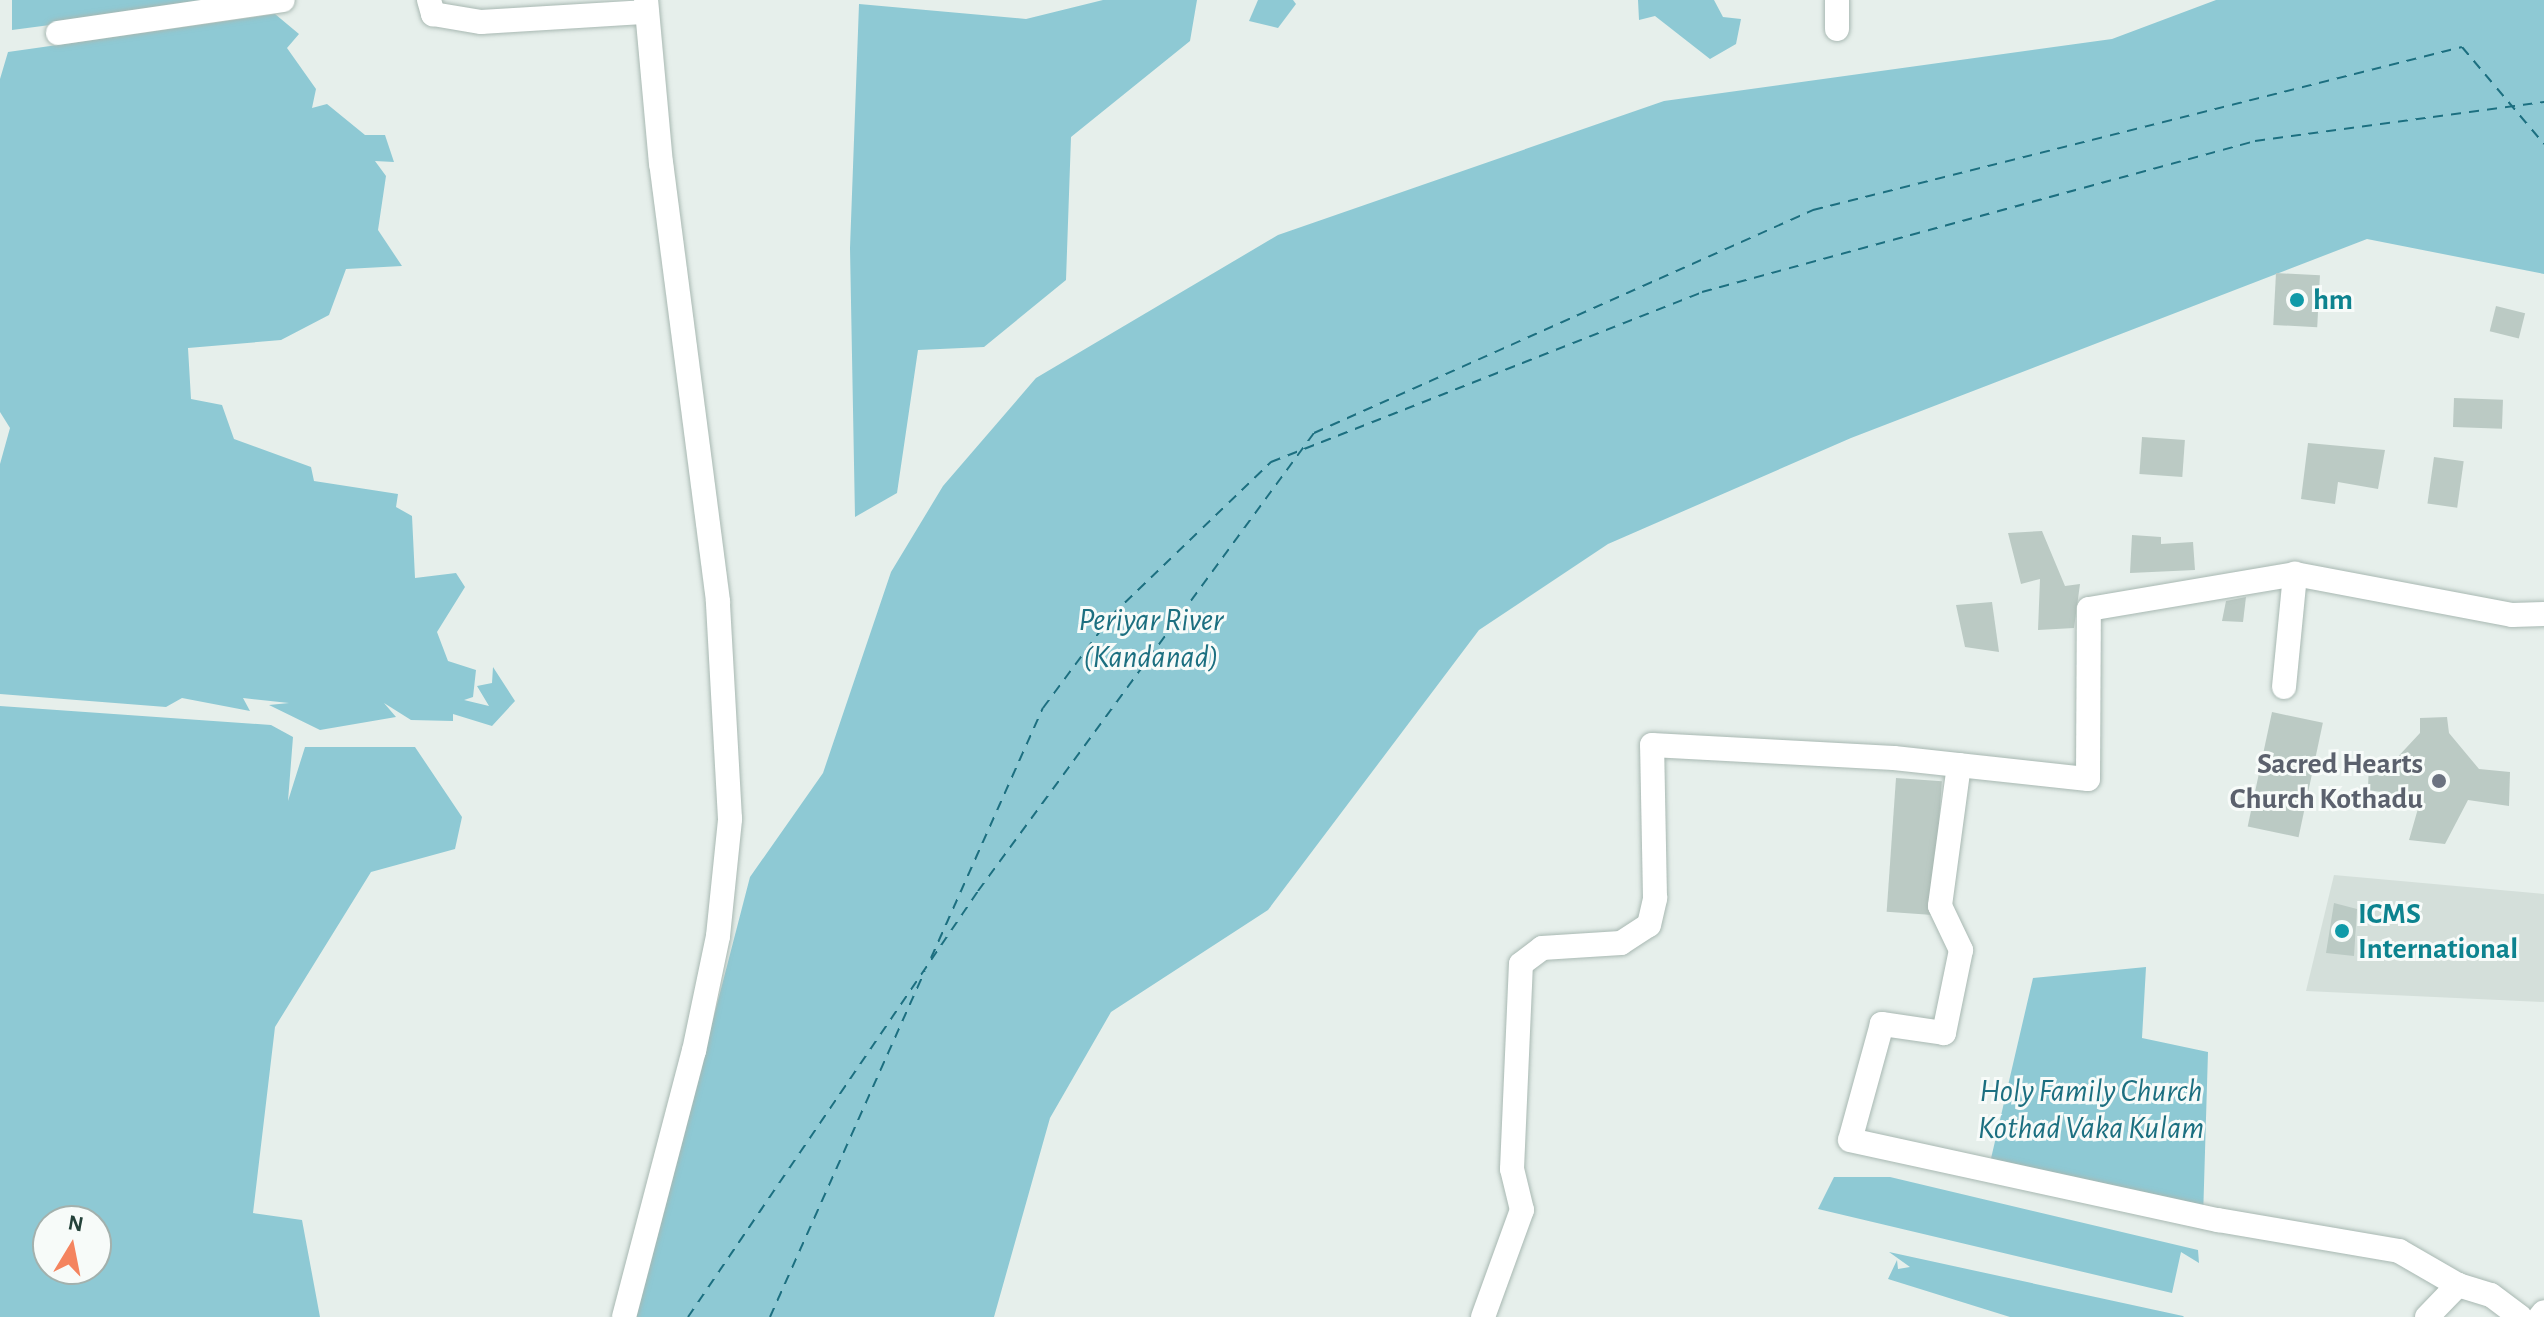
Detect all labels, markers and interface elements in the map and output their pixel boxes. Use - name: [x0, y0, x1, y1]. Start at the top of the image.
- place label: hm: [2313, 282, 2353, 318]
- marker: hm: [2288, 291, 2306, 309]
- water label: Periyar River (Kandanad): [1079, 602, 1223, 677]
- place label: Sacred Hearts Church Kothadu: [2230, 746, 2423, 816]
- marker: Sacred Hearts Church Kothadu: [2430, 772, 2448, 790]
- place label: ICMS International: [2358, 896, 2518, 966]
- marker: ICMS International: [2333, 922, 2351, 940]
- water label: Holy Family Church Kothad Vaka Kulam: [1978, 1073, 2204, 1148]
- north arrow: [32, 1205, 112, 1285]
- text: N: [66, 1211, 85, 1235]

